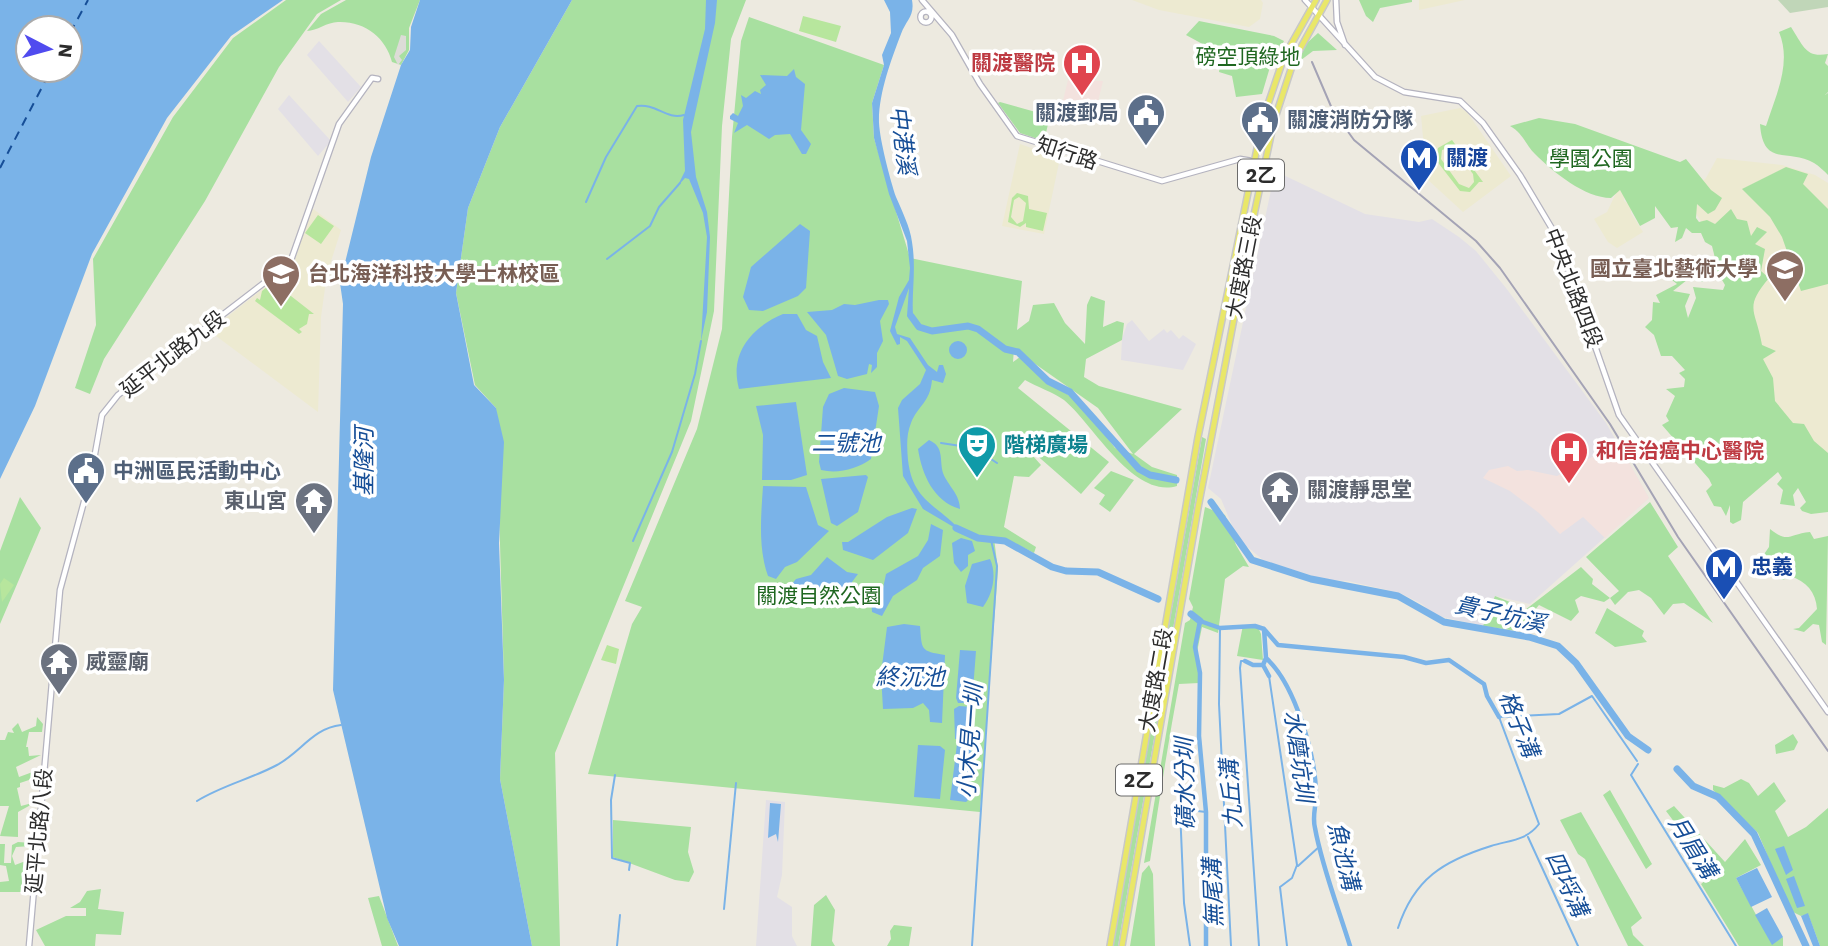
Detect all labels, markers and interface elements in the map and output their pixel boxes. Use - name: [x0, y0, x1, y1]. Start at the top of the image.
- north arrow: [14, 14, 84, 84]
- hospital icon: 關渡醫院: [1061, 42, 1103, 97]
- text: N: [53, 43, 78, 59]
- park label: 磅空頂綠地: [1196, 44, 1301, 69]
- place label: 關渡醫院: [971, 50, 1055, 75]
- public building icon: 關渡郵局: [1125, 92, 1167, 147]
- public building icon: 關渡消防分隊: [1239, 99, 1281, 154]
- place label: 關渡郵局: [1035, 100, 1119, 125]
- water label: 中港溪: [885, 104, 920, 179]
- place label: 關渡消防分隊: [1287, 107, 1414, 132]
- street label: 知行路: [1033, 131, 1101, 174]
- metro station icon: 關渡: [1398, 137, 1440, 192]
- place label: 關渡: [1446, 145, 1488, 170]
- park label: 學園公園: [1549, 146, 1633, 171]
- road number: 2乙: [1238, 160, 1284, 190]
- street label: 大度路三段: [1221, 213, 1266, 321]
- street label: 中央北路四段: [1539, 225, 1608, 351]
- school or university icon: 國立臺北藝術大學: [1764, 248, 1806, 303]
- school or university icon: 台北海洋科技大學士林校區: [260, 253, 302, 308]
- place label: 國立臺北藝術大學: [1590, 256, 1758, 281]
- place label: 台北海洋科技大學士林校區: [308, 261, 560, 286]
- street label: 延平北路九段: [115, 305, 230, 402]
- water label: 基隆河: [351, 424, 378, 497]
- theatre icon: 階梯廣場: [956, 424, 998, 479]
- water label: 二號池: [812, 430, 883, 457]
- hospital icon: 和信治癌中心醫院: [1548, 430, 1590, 485]
- place label: 階梯廣場: [1004, 432, 1088, 457]
- place label: 和信治癌中心醫院: [1596, 438, 1764, 463]
- public building icon: 中洲區民活動中心: [65, 450, 107, 505]
- place label: 中洲區民活動中心: [113, 458, 281, 483]
- temple icon: 關渡靜思堂: [1259, 469, 1301, 524]
- place label: 關渡靜思堂: [1307, 477, 1412, 502]
- temple icon: 東山宮: [293, 480, 335, 535]
- place label: 東山宮: [224, 488, 287, 513]
- metro station icon: 忠義: [1703, 546, 1745, 601]
- place label: 忠義: [1751, 554, 1793, 579]
- park label: 關渡自然公園: [756, 583, 882, 608]
- water label: 貴子坑溪: [1452, 591, 1551, 639]
- street label: 大度路二段: [1134, 626, 1177, 734]
- temple icon: 威靈廟: [38, 641, 80, 696]
- place label: 威靈廟: [86, 649, 149, 674]
- water label: 終沉池: [876, 664, 947, 691]
- water label: 小木見一圳: [953, 680, 988, 799]
- water label: 格子溝: [1493, 687, 1545, 764]
- water label: 水磨坑圳: [1279, 709, 1319, 806]
- water label: 磺水分圳: [1171, 735, 1200, 830]
- water label: 九丘溝: [1215, 756, 1247, 829]
- road number: 2乙: [1116, 764, 1162, 796]
- street label: 延平北路八段: [21, 767, 56, 895]
- water label: 月眉溝: [1663, 811, 1724, 886]
- water label: 魚池溝: [1323, 819, 1365, 896]
- water label: 四埒溝: [1540, 847, 1595, 924]
- water label: 無尾溝: [1199, 855, 1228, 928]

